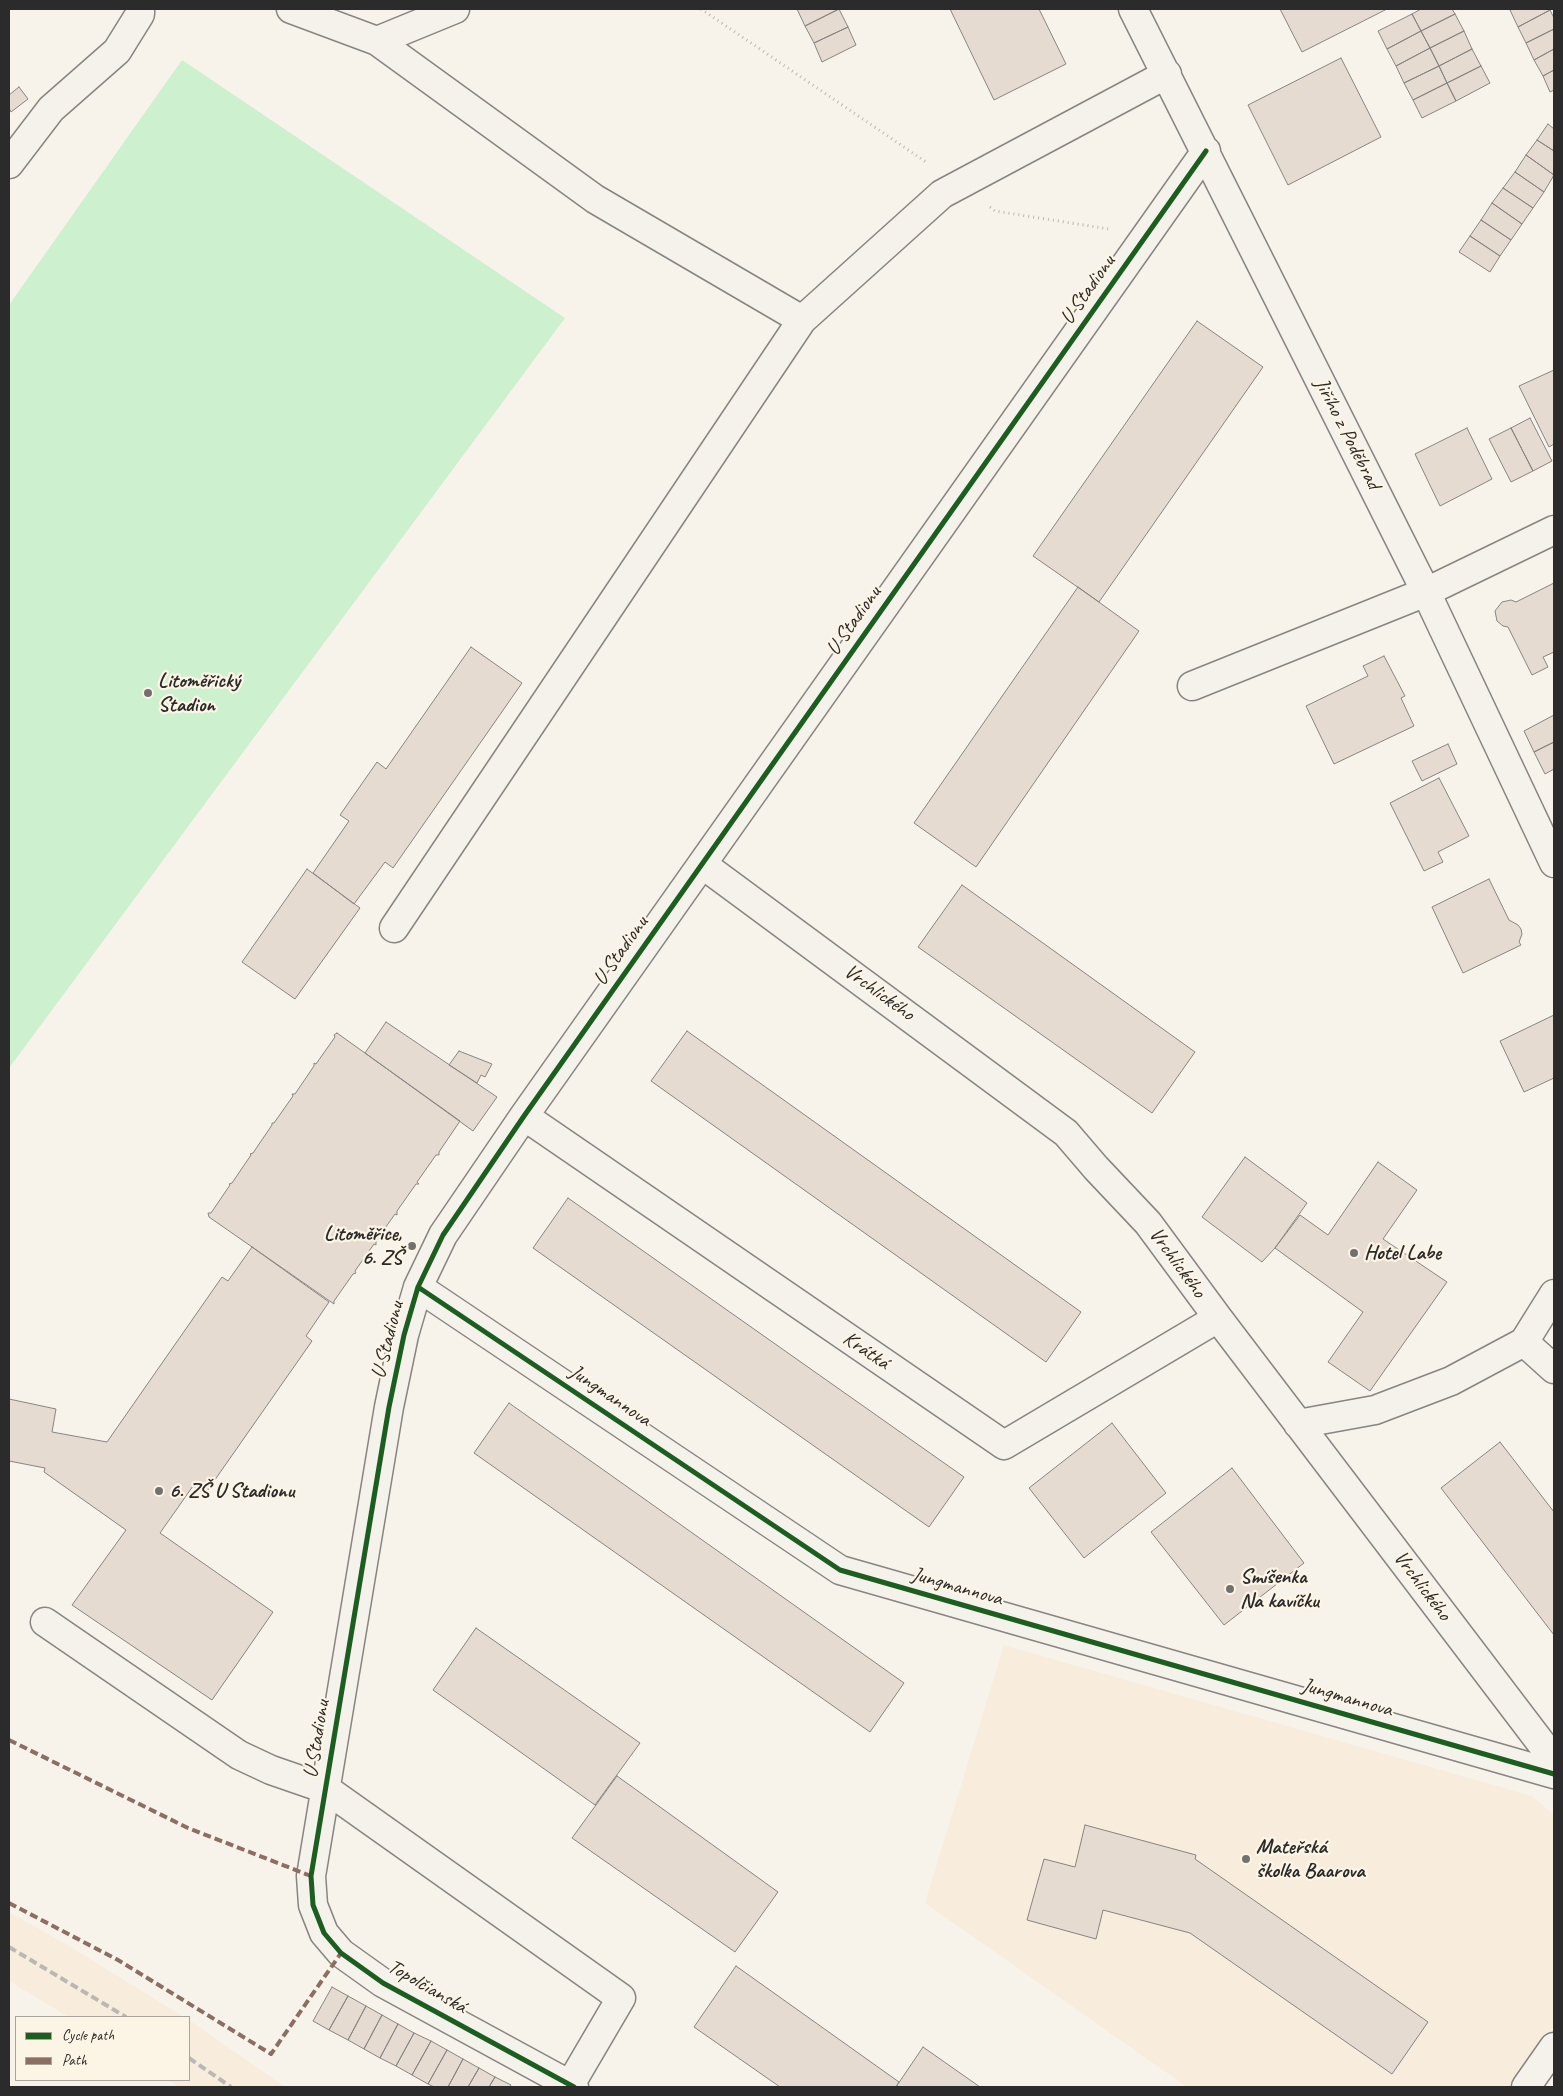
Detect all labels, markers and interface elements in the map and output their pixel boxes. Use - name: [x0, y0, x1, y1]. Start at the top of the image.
- street label: U Stadionu: [1055, 251, 1121, 329]
- street label: Jiřího z Poděbrad: [1308, 374, 1386, 494]
- street label: U Stadionu: [821, 582, 887, 660]
- place label: Litoměřický Stadion: [158, 668, 240, 718]
- marker: Litoměřický Stadion: [142, 687, 154, 699]
- street label: U Stadionu: [588, 912, 654, 990]
- street label: Vrchlického: [839, 959, 919, 1027]
- place label: Litoměřice, 6. ZŠ: [324, 1221, 402, 1271]
- street label: Vrchlického: [1143, 1223, 1211, 1303]
- marker: Litoměřice, 6. ZŠ: [406, 1240, 418, 1252]
- place label: Hotel Labe: [1364, 1240, 1441, 1266]
- marker: Hotel Labe: [1348, 1247, 1360, 1259]
- street label: U Stadionu: [366, 1299, 410, 1381]
- street label: Krátká: [838, 1326, 894, 1376]
- street label: Jungmannova: [564, 1359, 656, 1433]
- place label: 6. ZŠ U Stadionu: [169, 1478, 294, 1504]
- marker: 6. ZŠ U Stadionu: [153, 1485, 165, 1497]
- street label: Vrchlického: [1388, 1546, 1456, 1626]
- street label: Jungmannova: [909, 1562, 1005, 1612]
- place label: Smíšenka Na kavíčku: [1240, 1564, 1319, 1614]
- marker: Smíšenka Na kavíčku: [1224, 1583, 1236, 1595]
- street label: Jungmannova: [1299, 1673, 1395, 1723]
- street label: U Stadionu: [298, 1698, 336, 1780]
- place label: Mateřská školka Baarova: [1256, 1834, 1365, 1884]
- marker: Mateřská školka Baarova: [1240, 1853, 1252, 1865]
- street label: Topolčianská: [383, 1954, 471, 2020]
- legend: [15, 2016, 190, 2081]
- text: Cycle path: [62, 2026, 114, 2045]
- text: Path: [62, 2051, 87, 2070]

